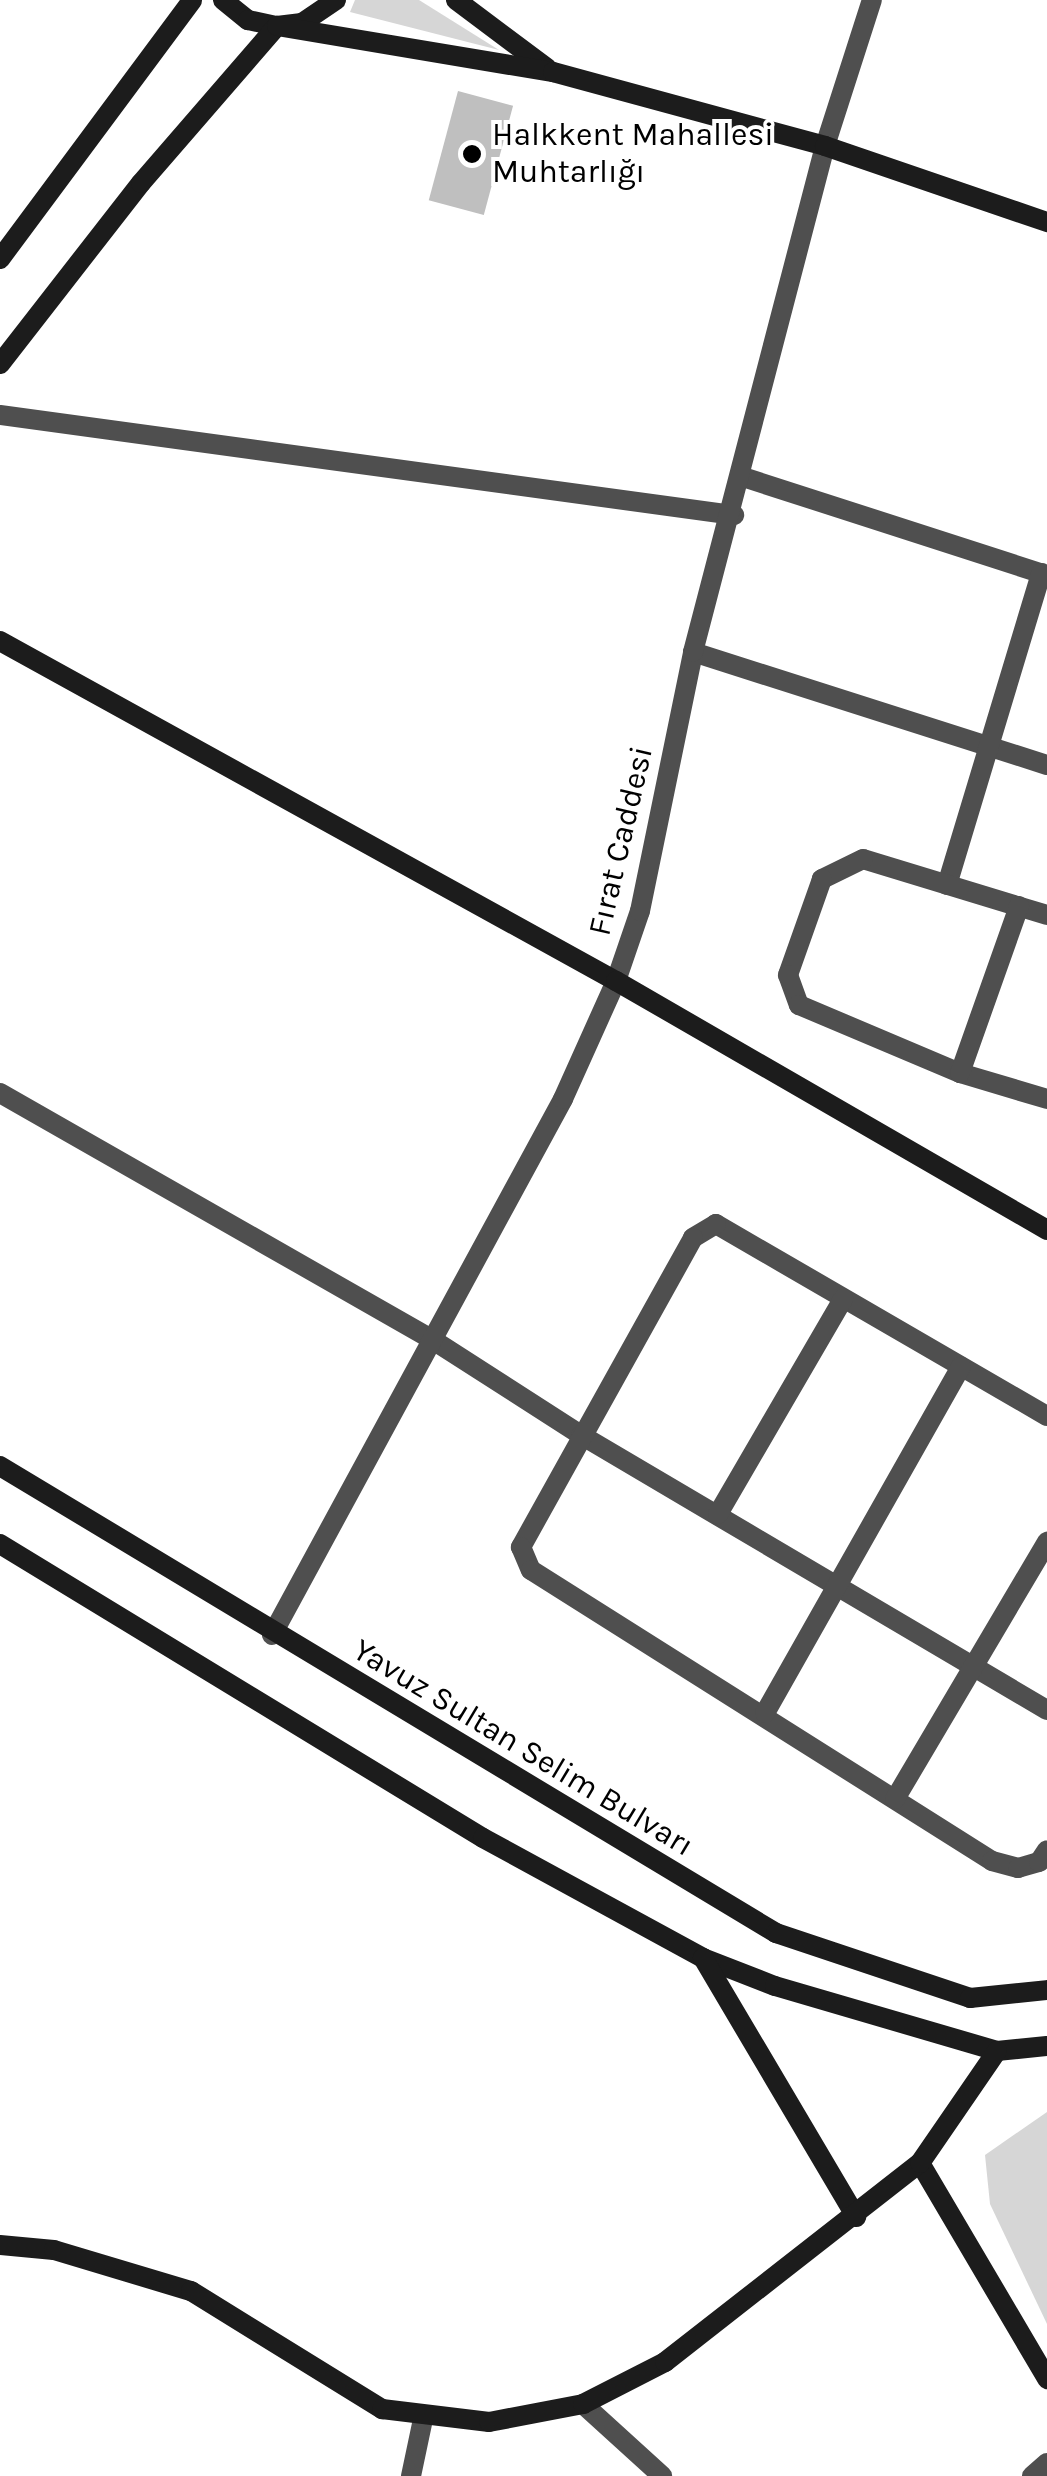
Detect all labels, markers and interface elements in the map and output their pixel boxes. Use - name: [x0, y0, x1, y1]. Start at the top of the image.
- place label: Halkkent Mahallesi Muhtarlığı: [492, 117, 774, 192]
- marker: Halkkent Mahallesi Muhtarlığı: [461, 143, 483, 165]
- street label: Fırat Caddesi: [581, 743, 661, 939]
- street label: Yavuz Sultan Selim Bulvarı: [346, 1631, 700, 1865]

